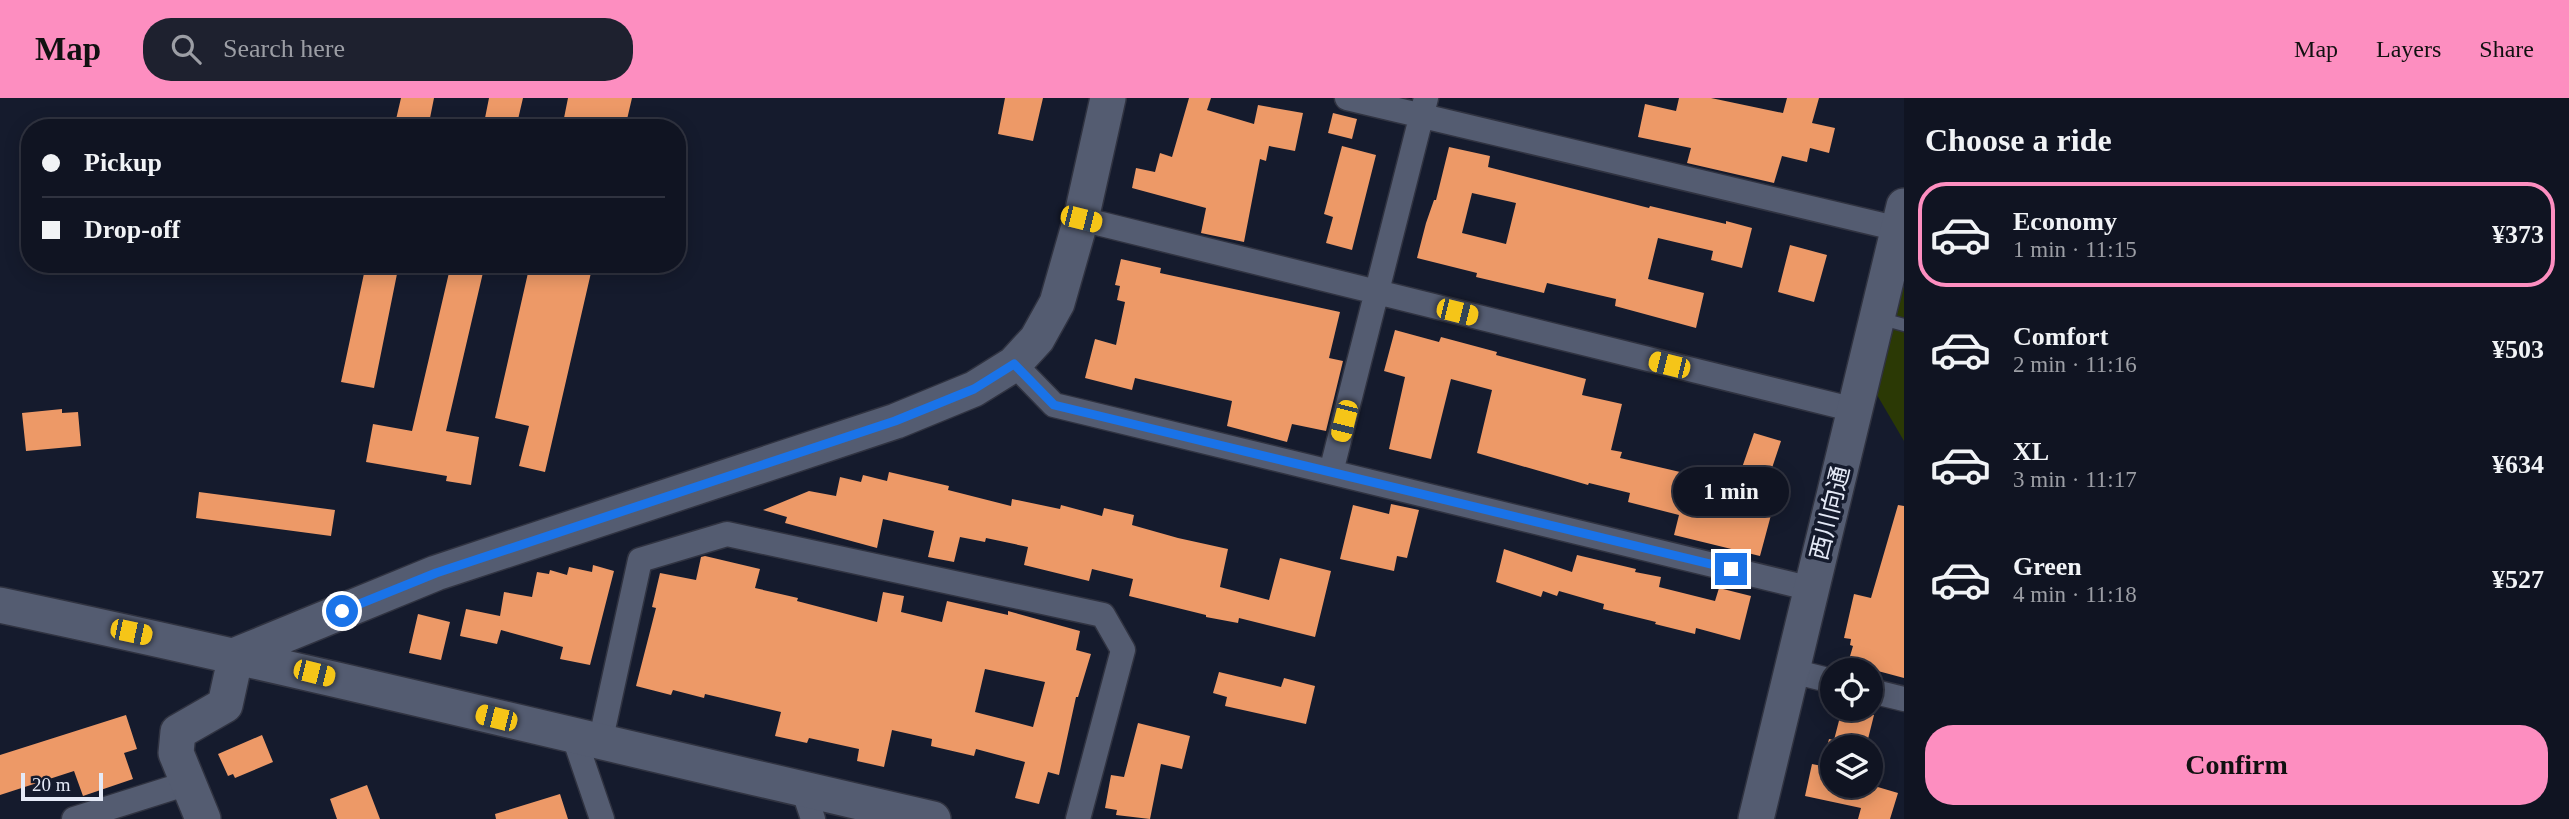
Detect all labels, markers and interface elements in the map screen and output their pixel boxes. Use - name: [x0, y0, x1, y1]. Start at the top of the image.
- search box: [143, 18, 633, 81]
- icon: search: [167, 30, 205, 68]
- text: Map: [35, 31, 101, 67]
- text: Search here: [223, 34, 345, 63]
- text: Map: [2294, 36, 2338, 62]
- text: Layers: [2376, 36, 2441, 62]
- text: Share: [2479, 36, 2534, 62]
- text: Choose a ride: [1925, 122, 2112, 158]
- text: Pickup: [84, 148, 162, 177]
- icon: car: [1929, 203, 1992, 266]
- car: [1059, 204, 1104, 234]
- text: Economy: [2013, 207, 2117, 236]
- text: Drop-off: [84, 215, 180, 244]
- text: ¥373: [2492, 220, 2544, 249]
- text: 1 min · 11:15: [2013, 237, 2137, 262]
- car: [1435, 297, 1480, 327]
- icon: car: [1929, 318, 1992, 381]
- text: Comfort: [2013, 322, 2108, 351]
- text: ¥503: [2492, 335, 2544, 364]
- car: [1647, 350, 1692, 380]
- text: 2 min · 11:16: [2013, 352, 2137, 377]
- car: [1329, 398, 1360, 444]
- icon: car: [1929, 433, 1992, 496]
- text: XL: [2013, 437, 2049, 466]
- text: ¥634: [2492, 450, 2544, 479]
- street label: 西川向通: [1806, 463, 1854, 563]
- text: 3 min · 11:17: [2013, 467, 2137, 492]
- callout: 1 min: [1673, 468, 1789, 517]
- text: 1 min: [1703, 479, 1759, 504]
- icon: car: [1929, 548, 1992, 611]
- text: Green: [2013, 552, 2082, 581]
- route end: [1715, 553, 1747, 585]
- text: ¥527: [2492, 565, 2544, 594]
- text: 4 min · 11:18: [2013, 582, 2137, 607]
- route start: [326, 595, 358, 627]
- car: [109, 617, 154, 647]
- car: [292, 658, 337, 688]
- map controls: [1820, 658, 1883, 798]
- button: locate: [1820, 658, 1883, 721]
- car: [474, 703, 519, 733]
- button: Confirm: [1925, 725, 2548, 805]
- button: layers: [1820, 735, 1883, 798]
- scale bar: [21, 770, 103, 802]
- text: 20 m: [32, 774, 71, 795]

